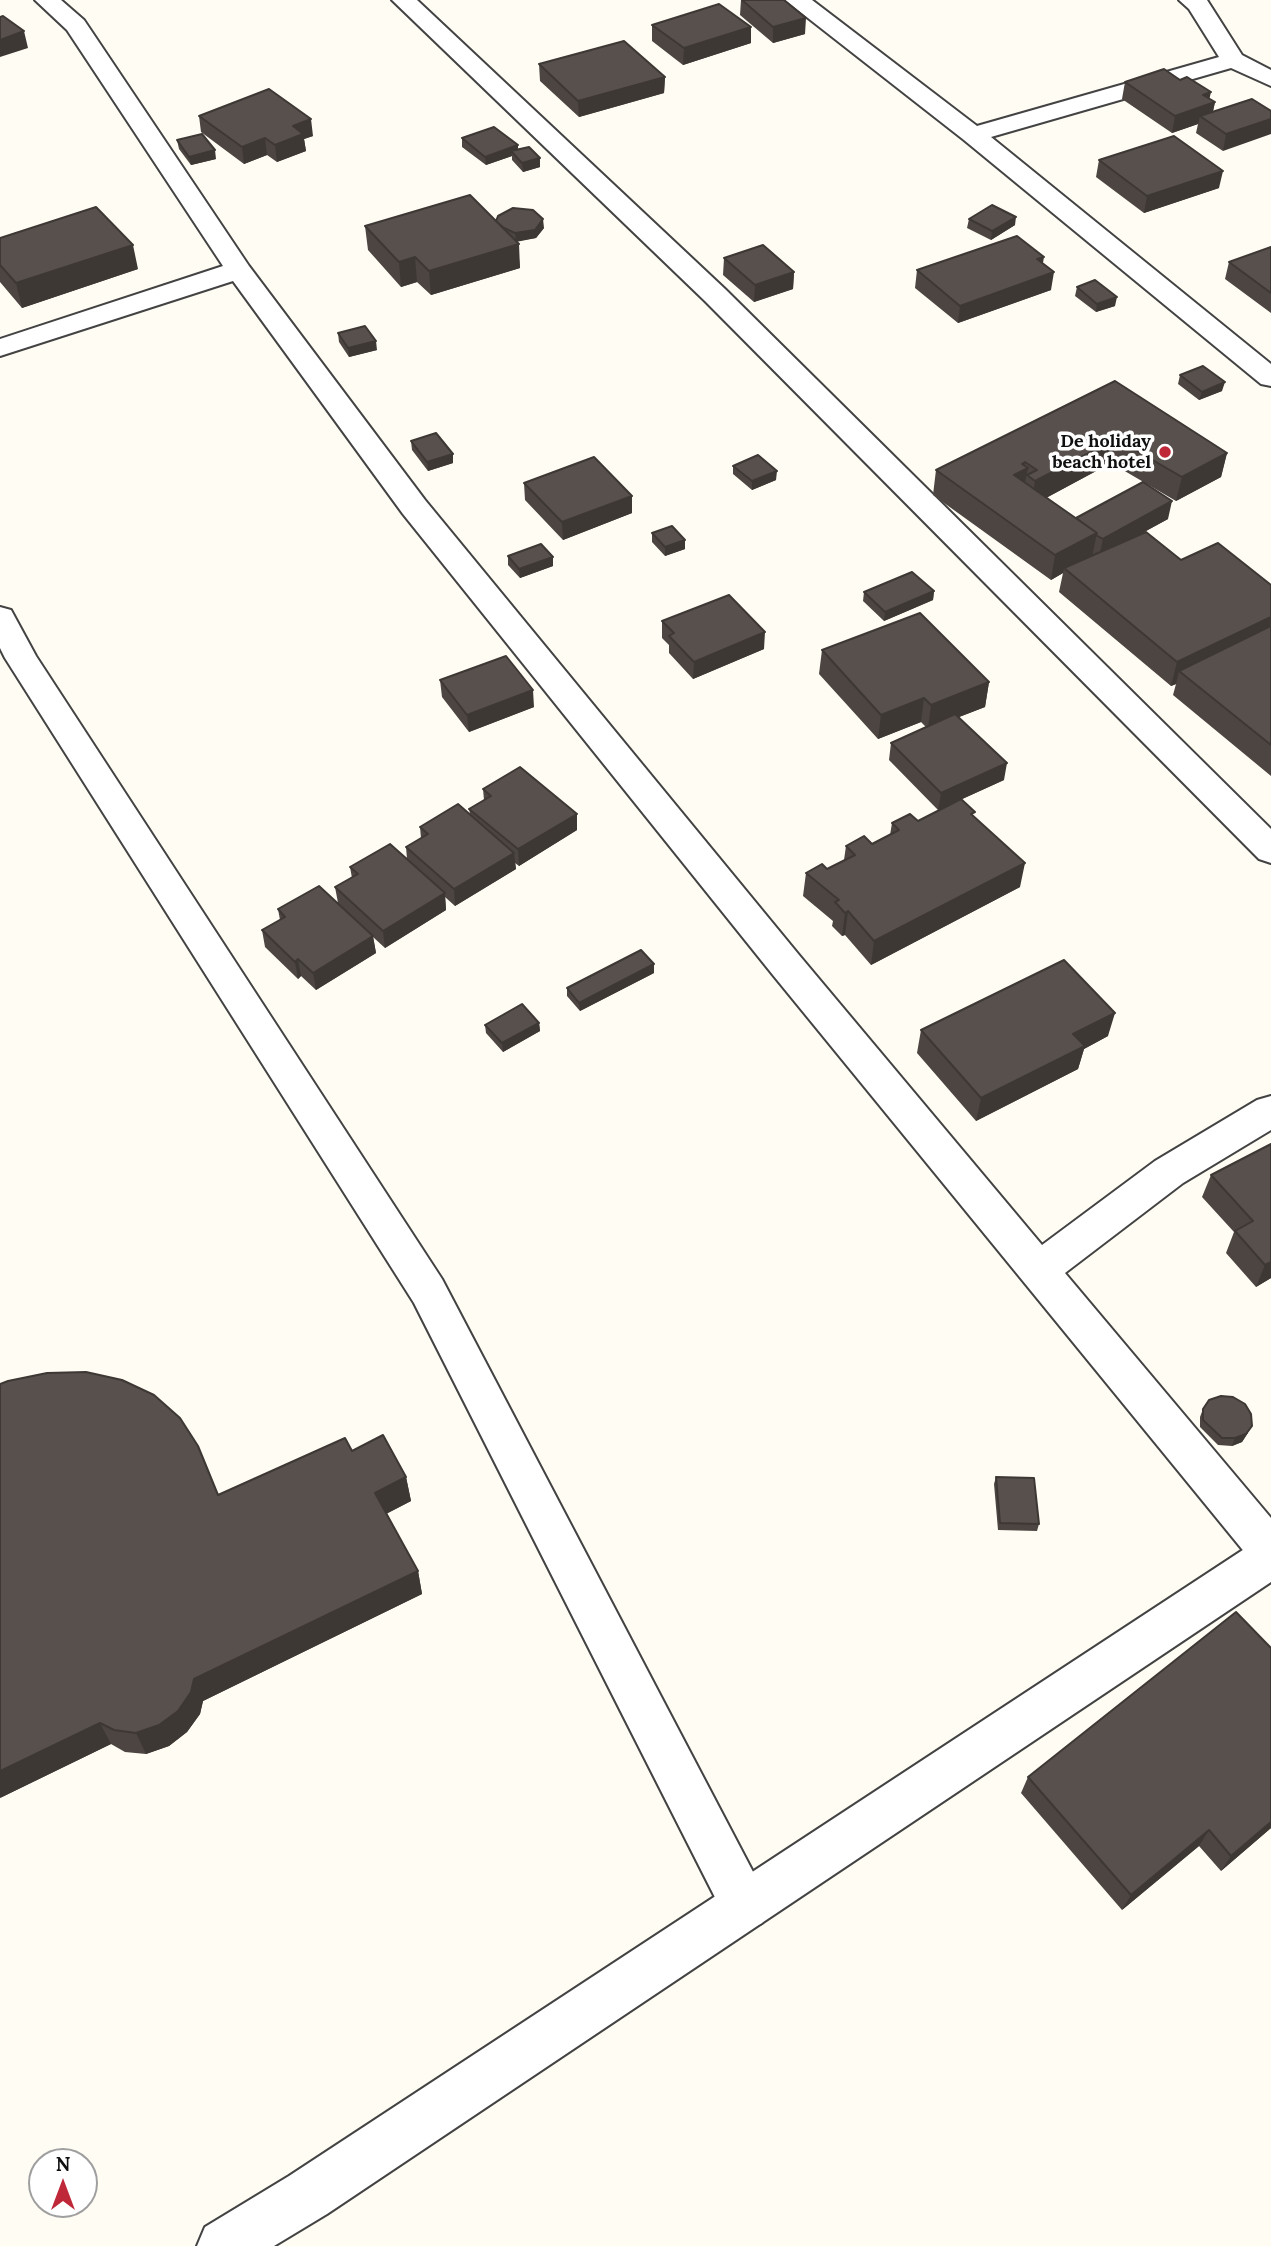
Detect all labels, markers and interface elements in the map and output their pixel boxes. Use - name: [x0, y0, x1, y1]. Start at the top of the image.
- place label: De holiday beach hotel: [1052, 431, 1151, 474]
- marker: De holiday beach hotel: [1157, 444, 1173, 460]
- north arrow: [28, 2148, 98, 2218]
- text: N: [56, 2152, 70, 2176]

